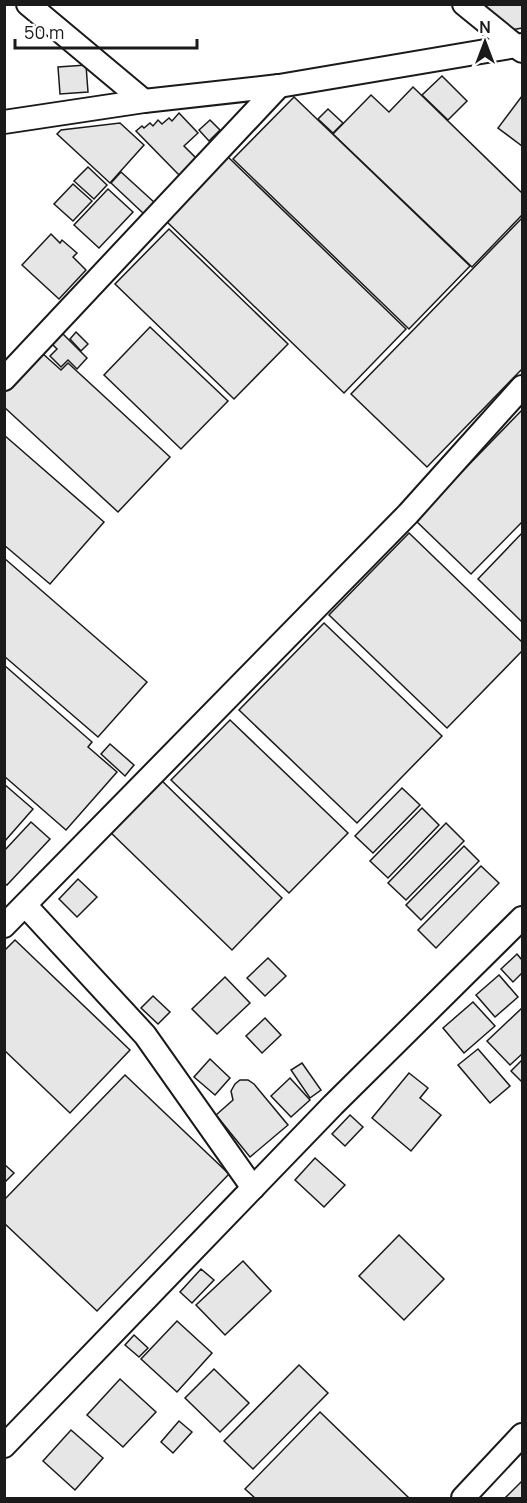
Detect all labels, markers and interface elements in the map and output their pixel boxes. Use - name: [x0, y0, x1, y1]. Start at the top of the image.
- scale bar: [15, 12, 196, 50]
- north arrow: [455, 12, 515, 72]
- text: N: [479, 16, 491, 38]
- text: 50 m: [24, 20, 64, 44]

